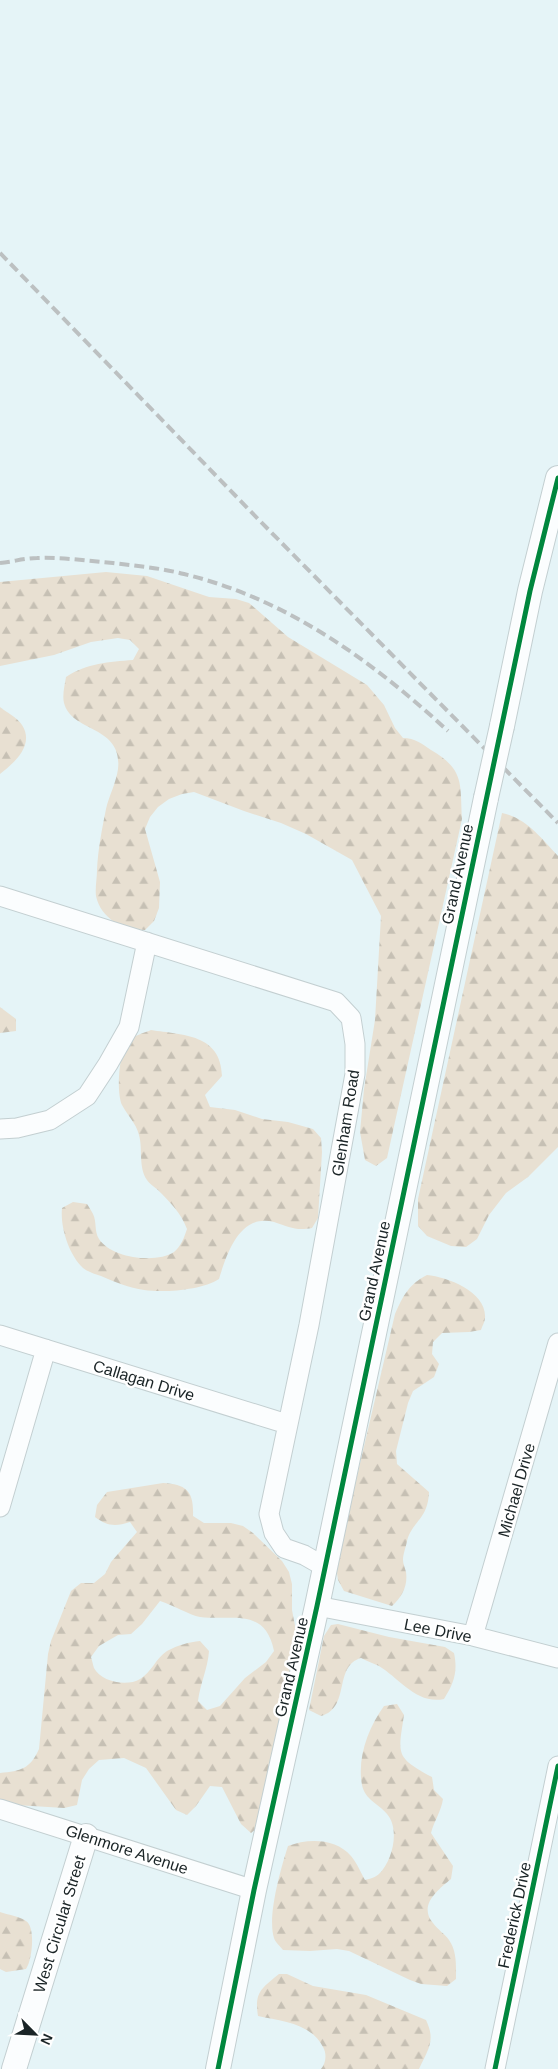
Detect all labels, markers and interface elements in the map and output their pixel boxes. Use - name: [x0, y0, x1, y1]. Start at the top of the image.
- street label: Grand Avenue: [439, 822, 476, 926]
- street label: Glenham Road: [329, 1069, 362, 1178]
- street label: Grand Avenue: [356, 1219, 393, 1323]
- street label: Callagan Drive: [91, 1357, 197, 1404]
- street label: Michael Drive: [495, 1441, 538, 1539]
- street label: Grand Avenue: [272, 1615, 311, 1719]
- street label: Lee Drive: [403, 1616, 473, 1645]
- street label: Glenmore Avenue: [63, 1822, 190, 1877]
- street label: West Circular Street: [30, 1853, 89, 1995]
- street label: Frederick Drive: [495, 1860, 534, 1970]
- north arrow: [10, 2009, 60, 2059]
- text: N: [38, 2031, 56, 2047]

